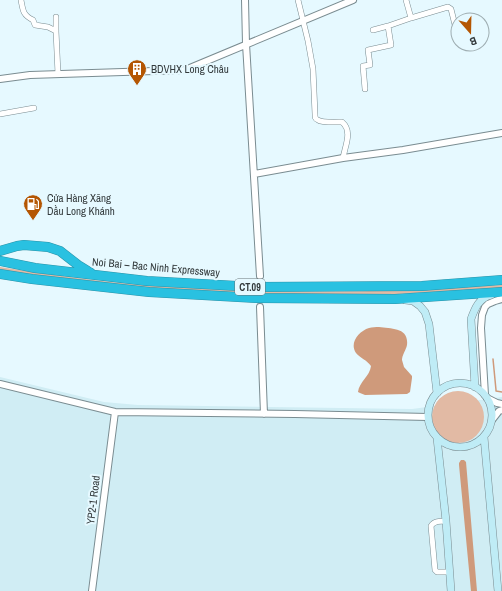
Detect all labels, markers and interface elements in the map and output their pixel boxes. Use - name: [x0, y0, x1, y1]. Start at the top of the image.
- north arrow: [450, 12, 490, 52]
- text: B: [468, 34, 479, 49]
- building icon: BDVHX Long Châu: [126, 58, 148, 86]
- place label: BDVHX Long Châu: [151, 62, 229, 76]
- place label: Cửa Hàng Xăng Dầu Long Khánh: [47, 191, 115, 218]
- fuel station icon: Cửa Hàng Xăng Dầu Long Khánh: [22, 193, 44, 221]
- street label: Noi Bai – Bac Ninh Expressway: [91, 254, 221, 280]
- road number: CT.09: [235, 279, 265, 295]
- street label: YP2-1 Road: [83, 475, 103, 525]

